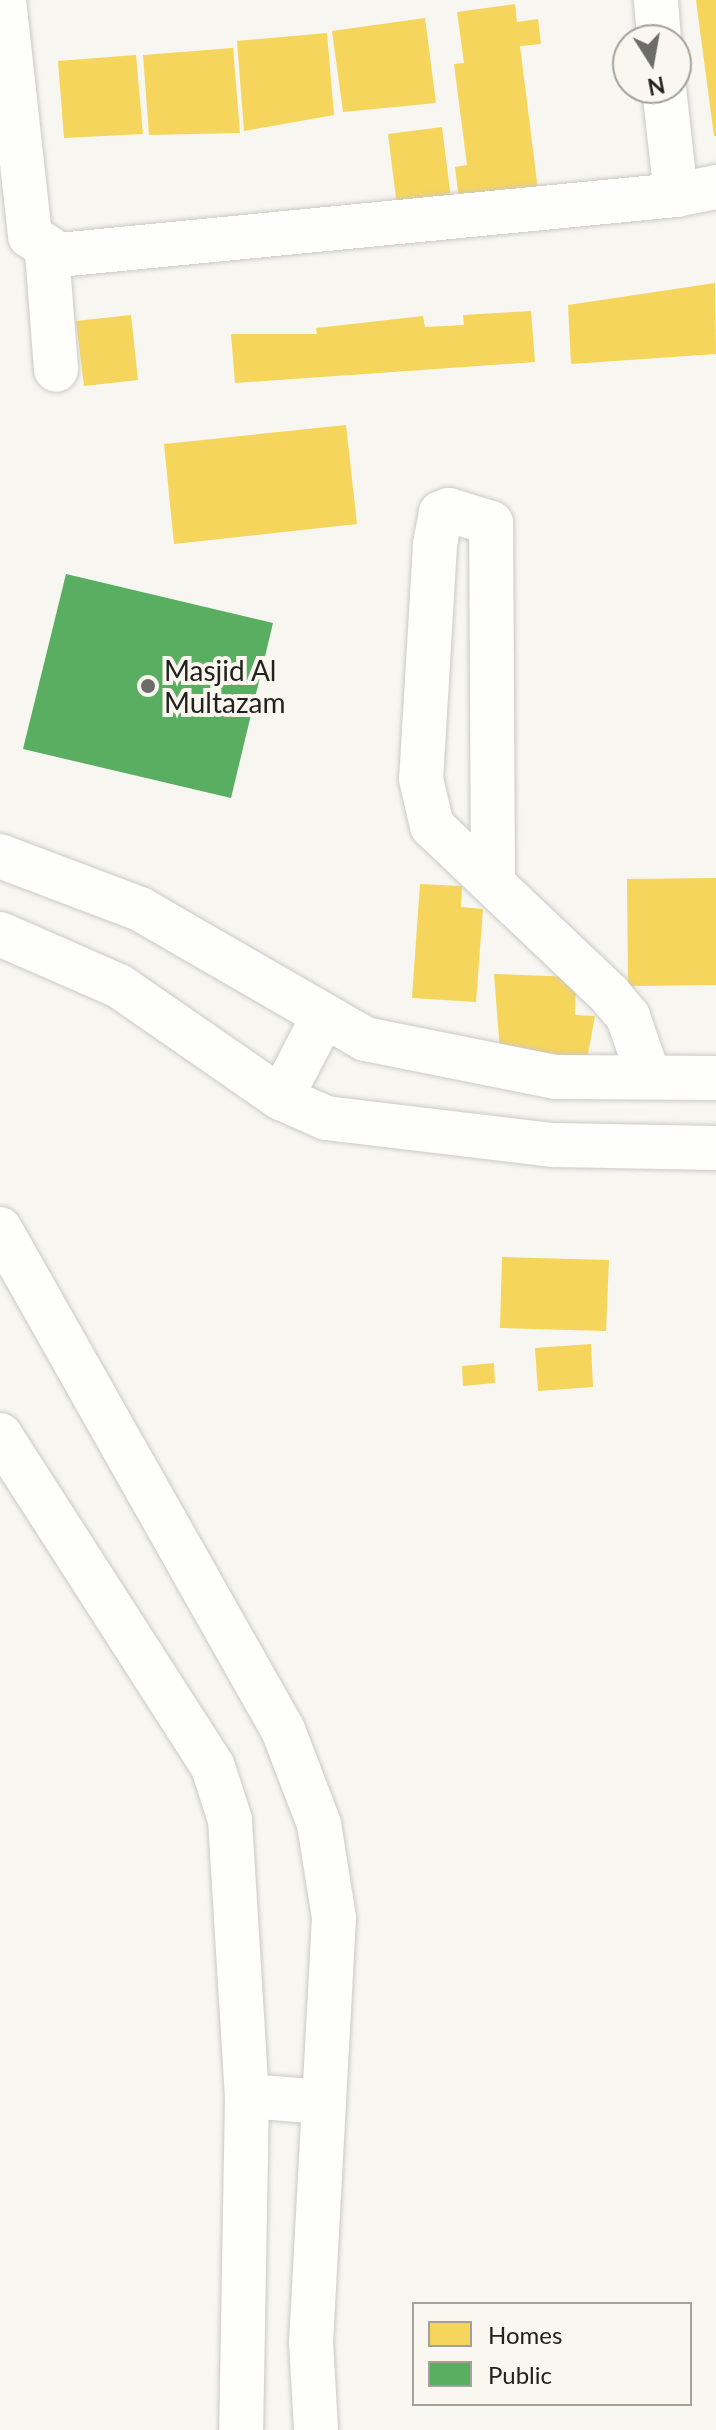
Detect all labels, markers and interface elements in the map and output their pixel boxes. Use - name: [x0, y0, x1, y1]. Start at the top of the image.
- north arrow: [612, 24, 692, 104]
- text: N: [645, 71, 667, 101]
- place label: Masjid Al Multazam: [164, 653, 286, 719]
- marker: Masjid Al Multazam: [139, 677, 157, 695]
- legend: [412, 2302, 692, 2406]
- text: Homes: [488, 2320, 562, 2349]
- text: Public: [488, 2360, 552, 2389]

